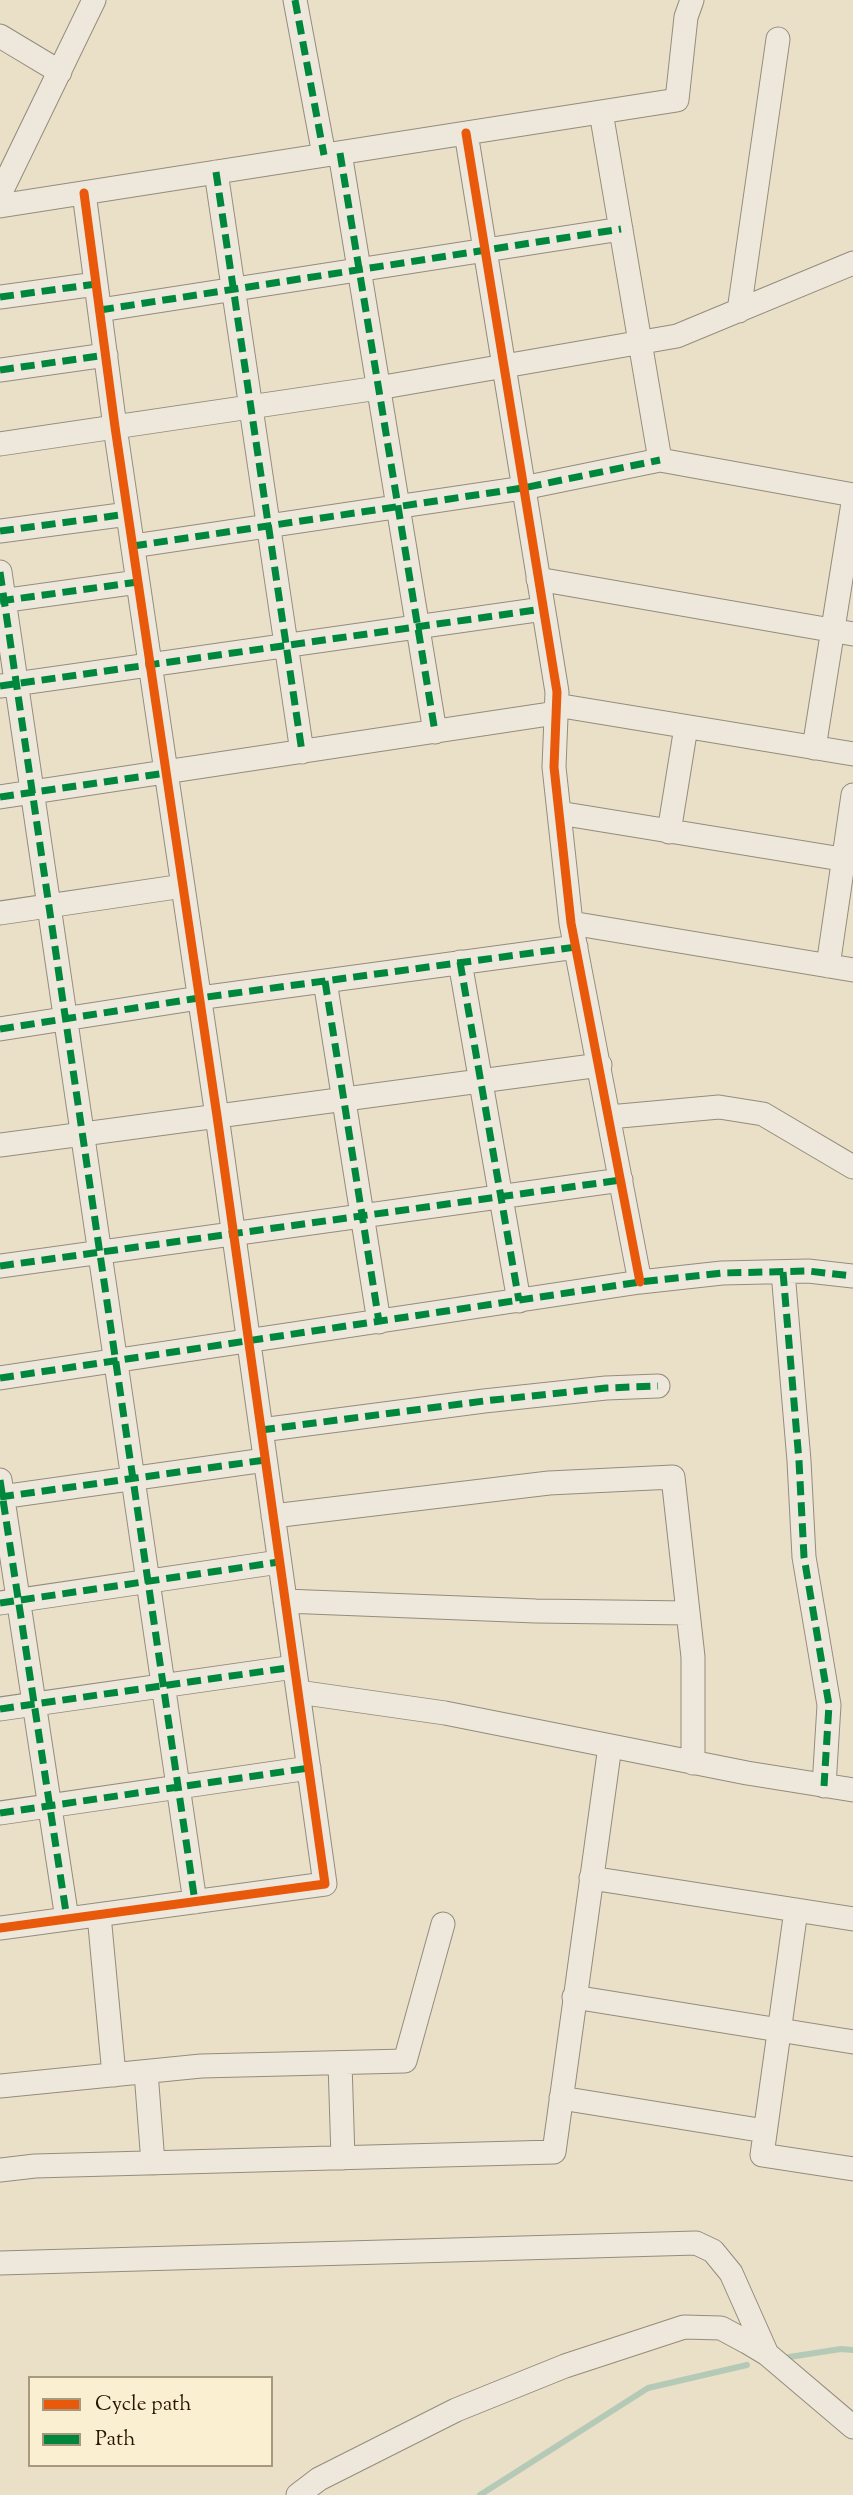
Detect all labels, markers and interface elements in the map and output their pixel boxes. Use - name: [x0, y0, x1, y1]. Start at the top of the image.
- legend: [28, 2376, 273, 2467]
- text: Cycle path: [95, 2390, 192, 2420]
- text: Path: [95, 2425, 136, 2455]

